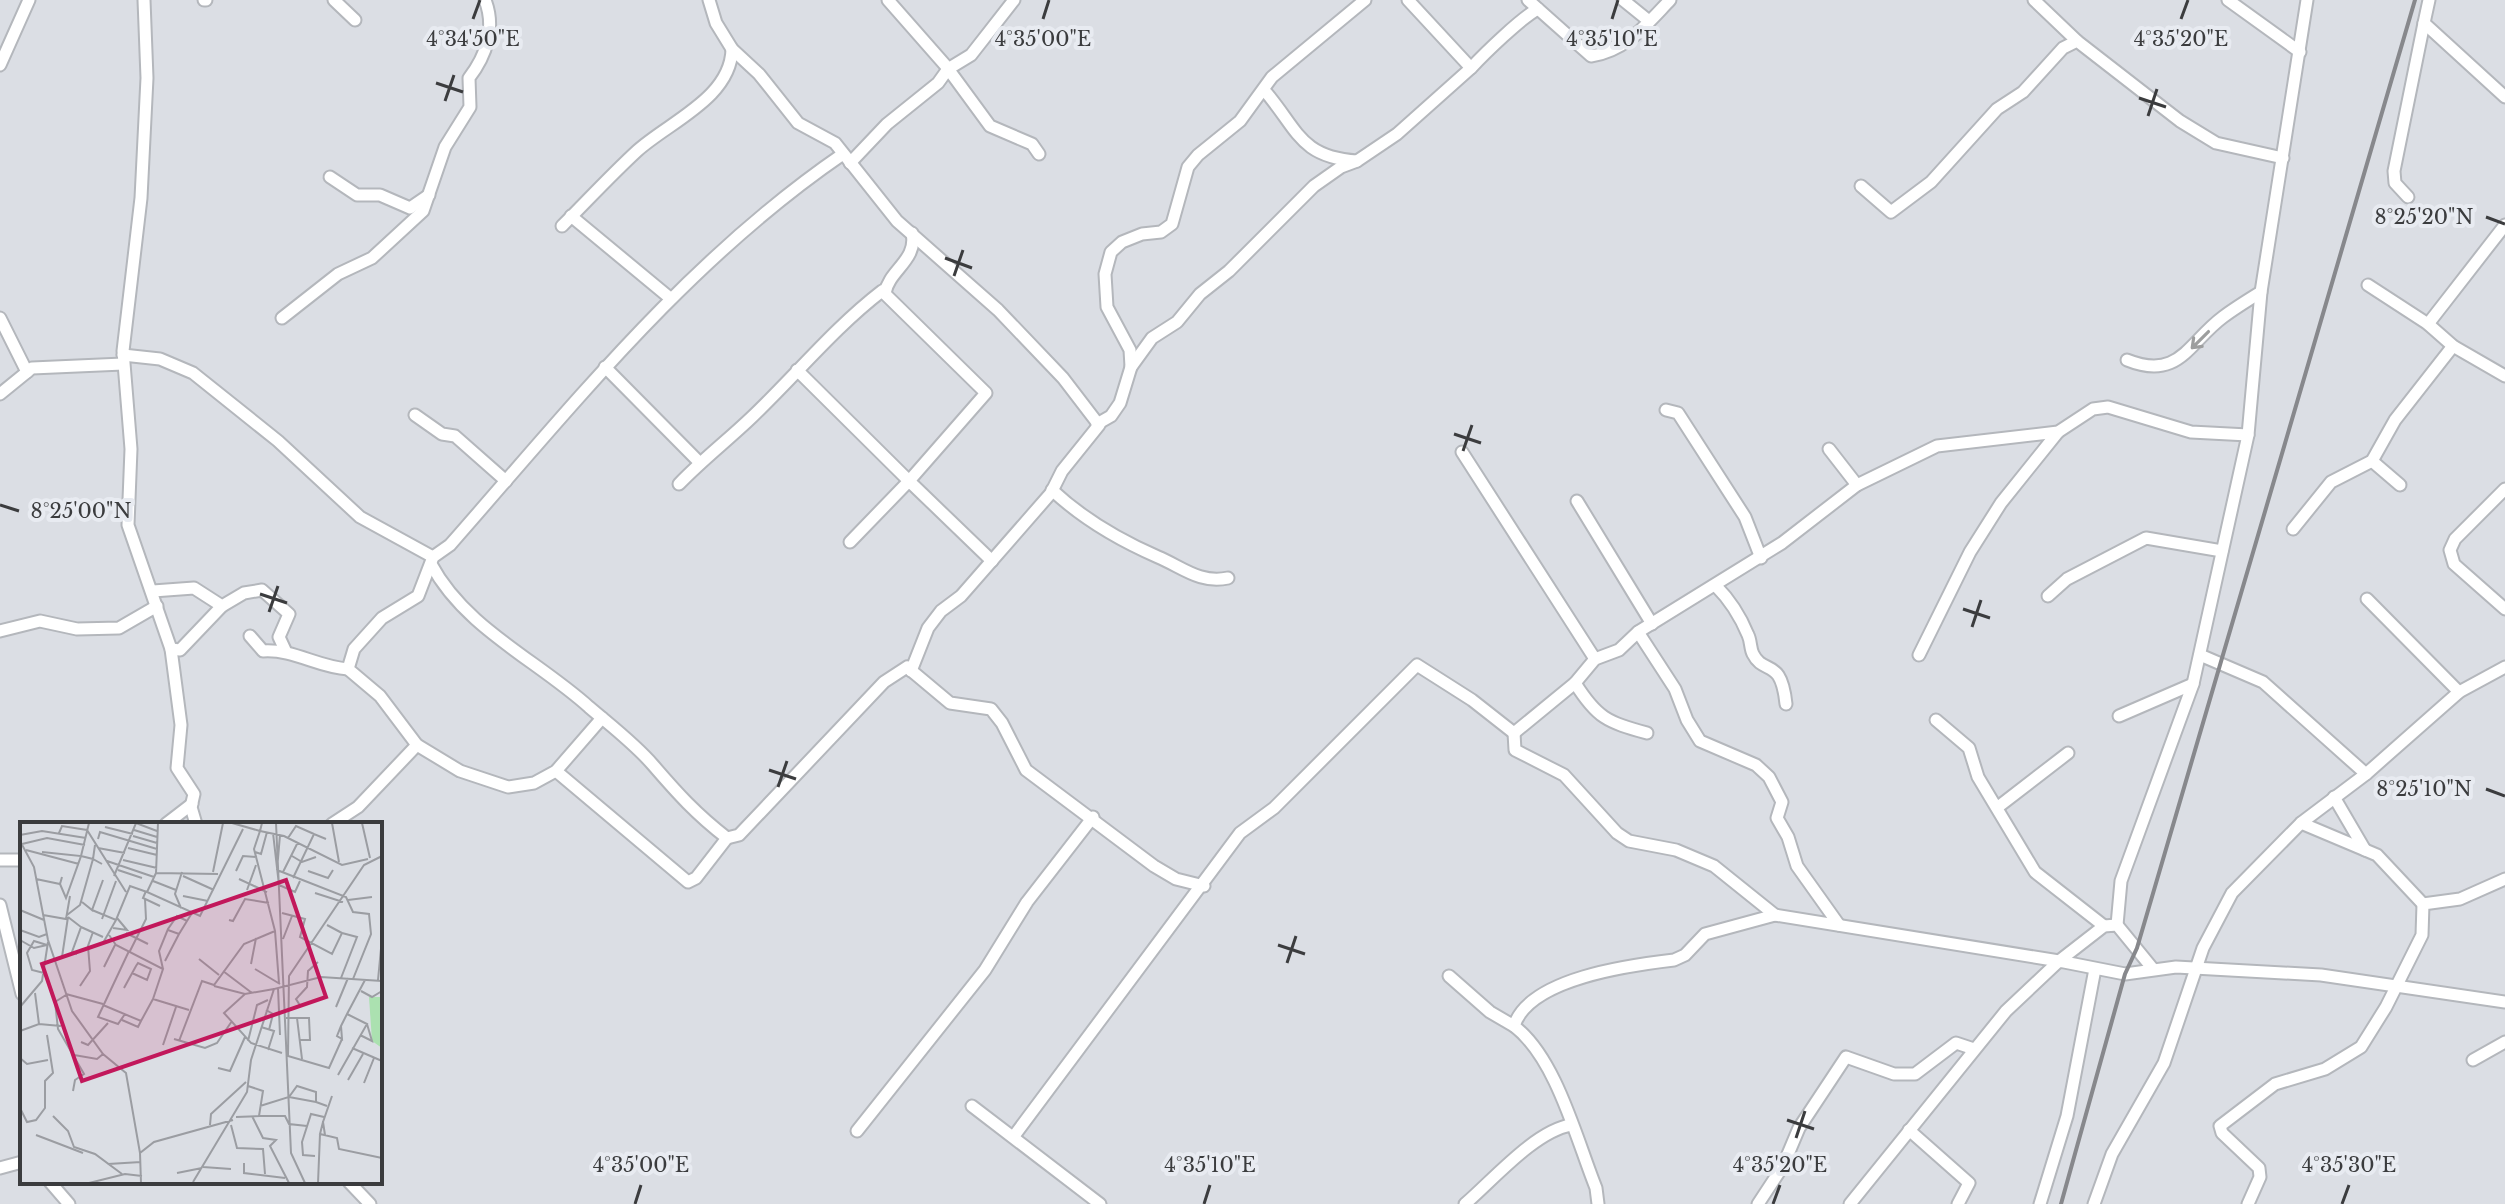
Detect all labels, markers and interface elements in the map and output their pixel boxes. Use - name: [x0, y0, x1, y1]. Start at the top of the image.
- text: 4°34'50"E: [426, 27, 520, 51]
- text: 4°35'00"E: [995, 27, 1091, 51]
- text: 4°35'10"E: [1566, 27, 1658, 51]
- text: 4°35'20"E: [2134, 27, 2228, 51]
- text: 8°25'20"N: [2375, 205, 2474, 229]
- one-way arrow: [2191, 330, 2210, 349]
- text: 8°25'00"N: [31, 499, 131, 523]
- text: 8°25'10"N: [2376, 777, 2472, 801]
- inset map: [20, 822, 382, 1184]
- text: 4°35'00"E: [593, 1153, 689, 1177]
- text: 4°35'10"E: [1164, 1153, 1256, 1177]
- text: 4°35'20"E: [1733, 1153, 1827, 1177]
- text: 4°35'30"E: [2302, 1153, 2396, 1177]

